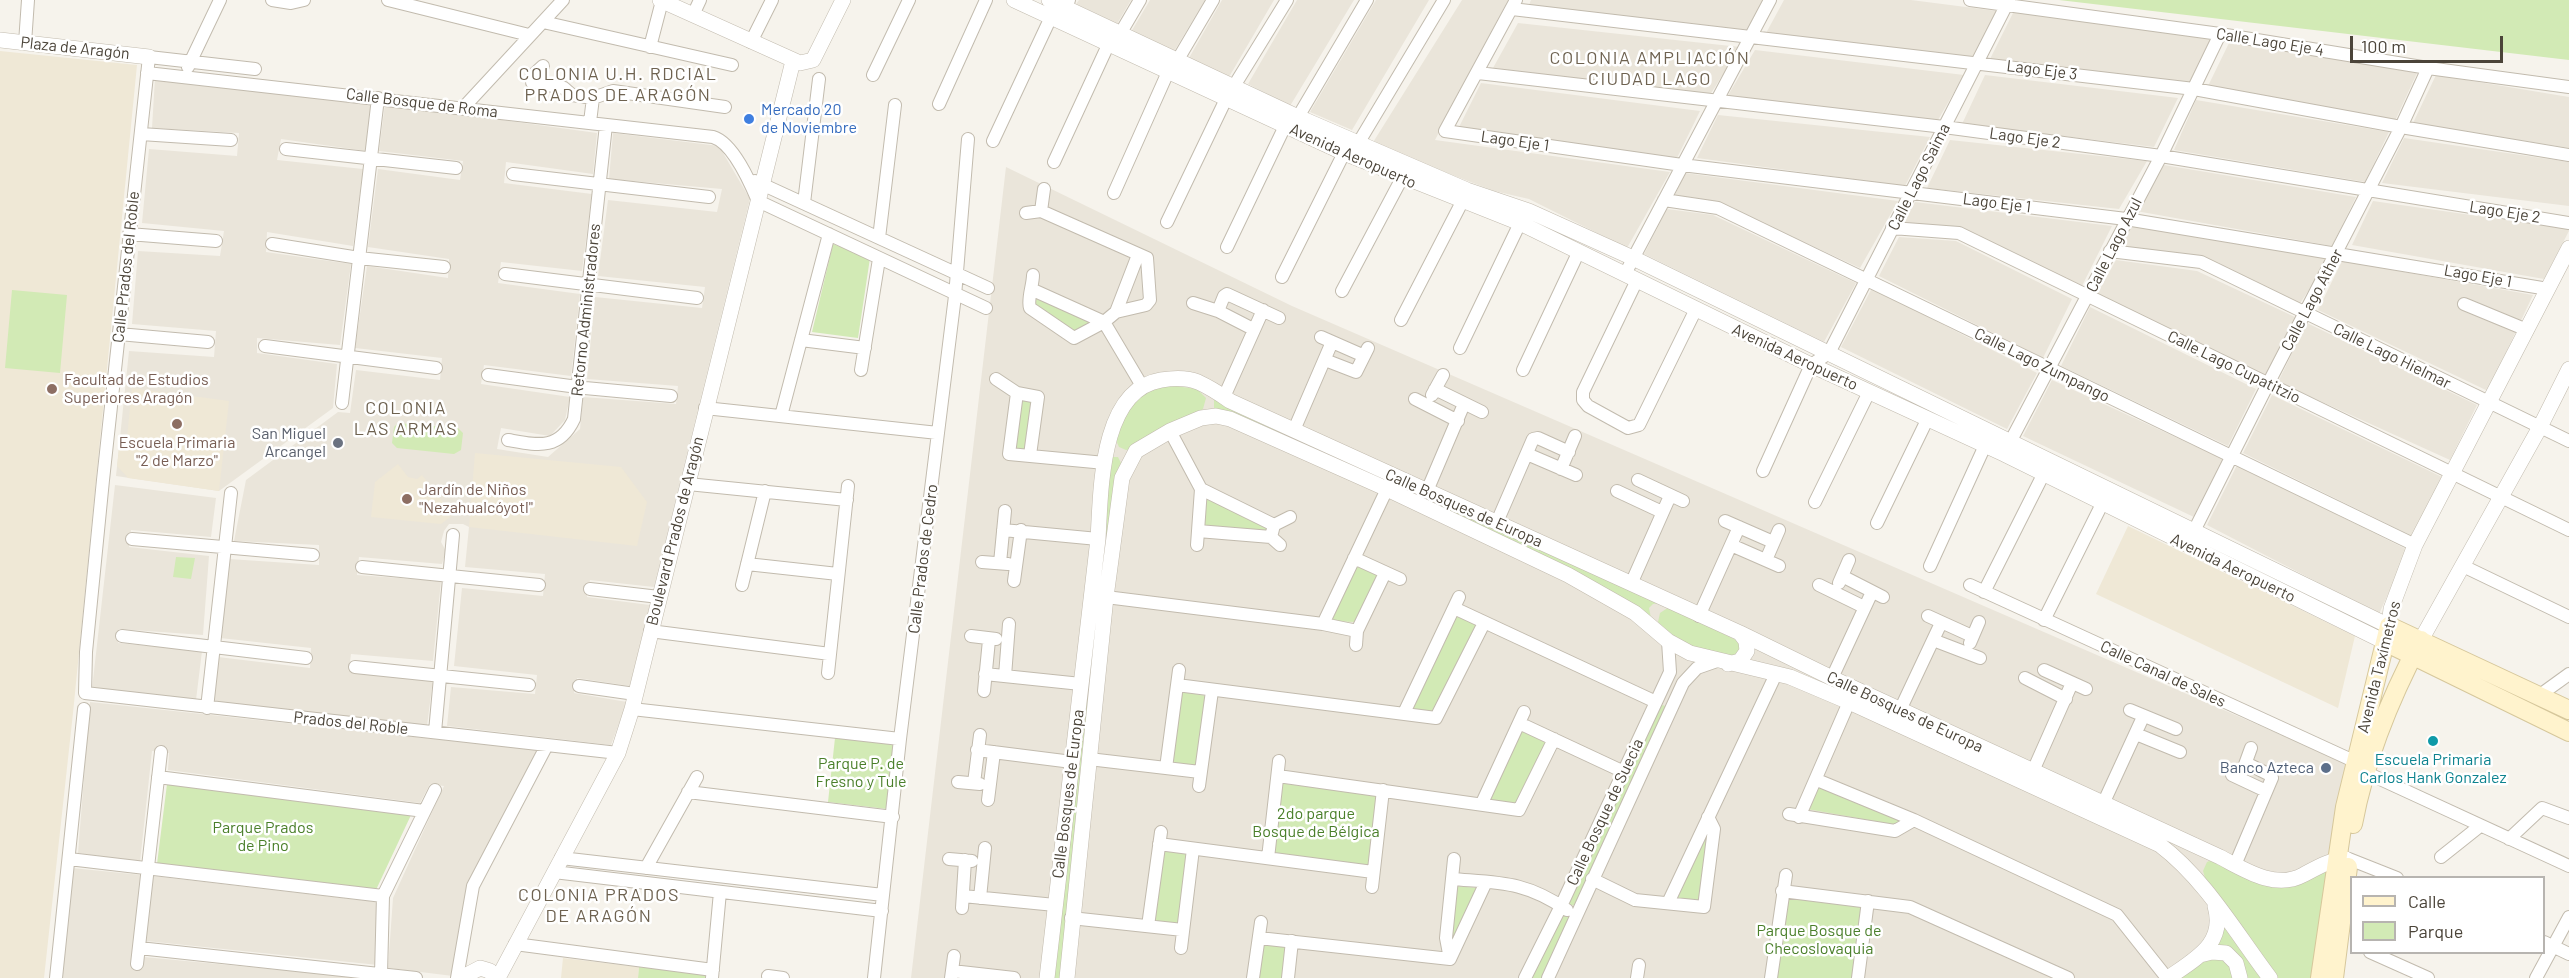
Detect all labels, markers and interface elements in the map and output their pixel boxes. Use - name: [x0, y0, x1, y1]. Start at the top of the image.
- street label: Calle Lago Eje 4: [2215, 24, 2325, 60]
- scale bar: [2353, 24, 2506, 62]
- street label: Plaza de Aragón: [19, 33, 131, 63]
- text: 100 m: [2361, 35, 2406, 57]
- district label: COLONIA AMPLIACIÓN CIUDAD LAGO: [1550, 47, 1750, 90]
- street label: Lago Eje 3: [2005, 56, 2079, 84]
- district label: COLONIA U.H. RDCIAL PRADOS DE ARAGÓN: [519, 63, 717, 106]
- street label: Calle Bosque de Roma: [345, 84, 499, 122]
- place label: Mercado 20 de Noviembre: [761, 100, 857, 138]
- marker: Mercado 20 de Noviembre: [742, 112, 756, 126]
- street label: Avenida Aeropuerto: [1287, 119, 1419, 193]
- street label: Calle Lago Saima: [1884, 120, 1954, 234]
- street label: Lago Eje 2: [1988, 124, 2062, 152]
- street label: Lago Eje 1: [1480, 127, 1550, 155]
- street label: Lago Eje 1: [1962, 189, 2032, 217]
- street label: Calle Prados del Roble: [108, 190, 144, 344]
- street label: Calle Lago Azul: [2082, 194, 2146, 296]
- street label: Lago Eje 2: [2468, 197, 2542, 227]
- street label: Retorno Administradores: [567, 223, 605, 397]
- street label: Calle Lago Ather: [2277, 246, 2347, 354]
- street label: Lago Eje 1: [2443, 261, 2513, 291]
- street label: Avenida Aeropuerto: [1729, 319, 1861, 395]
- street label: Calle Lago Hielmar: [2330, 319, 2454, 393]
- street label: Calle Lago Zumpango: [1971, 324, 2113, 406]
- street label: Calle Lago Cupatitzio: [2164, 326, 2304, 408]
- place label: Facultad de Estudios Superiores Aragón: [64, 370, 209, 408]
- marker: Facultad de Estudios Superiores Aragón: [45, 382, 59, 396]
- district label: COLONIA LAS ARMAS: [354, 397, 458, 440]
- marker: Escuela Primaria "2 de Marzo": [170, 417, 184, 431]
- place label: San Miguel Arcangel: [252, 424, 326, 462]
- place label: Escuela Primaria "2 de Marzo": [119, 433, 235, 471]
- street label: Boulevard Prados de Aragón: [642, 434, 708, 628]
- marker: San Miguel Arcangel: [331, 436, 345, 450]
- street label: Calle Bosques de Europa: [1382, 465, 1546, 551]
- place label: Jardín de Niños "Nezahualcóyotl": [419, 480, 533, 518]
- street label: Calle Prados de Cedro: [904, 483, 942, 635]
- marker: Jardín de Niños "Nezahualcóyotl": [400, 492, 414, 506]
- street label: Avenida Aeropuerto: [2167, 529, 2299, 607]
- street label: Avenida Taxímetros: [2353, 599, 2405, 735]
- street label: Calle Canal de Sales: [2097, 637, 2229, 711]
- street label: Calle Bosques de Europa: [1824, 667, 1986, 757]
- street label: Prados del Roble: [293, 707, 409, 739]
- street label: Calle Bosques de Europa: [1048, 708, 1088, 880]
- marker: Escuela Primaria Carlos Hank Gonzalez: [2426, 734, 2440, 748]
- street label: Calle Bosque de Suecia: [1563, 735, 1647, 889]
- place label: Escuela Primaria Carlos Hank Gonzalez: [2359, 750, 2507, 788]
- park label: Parque P. de Fresno y Tule: [816, 754, 906, 792]
- place label: Banco Azteca: [2220, 758, 2314, 778]
- marker: Banco Azteca: [2319, 761, 2333, 775]
- park label: 2do parque Bosque de Bélgica: [1252, 804, 1380, 842]
- park label: Parque Prados de Pino: [213, 818, 313, 856]
- legend: [2350, 876, 2545, 954]
- district label: COLONIA PRADOS DE ARAGÓN: [518, 884, 680, 926]
- text: Calle: [2408, 890, 2446, 912]
- text: Parque: [2408, 920, 2463, 942]
- park label: Parque Bosque de Checoslovaquia: [1756, 921, 1882, 959]

